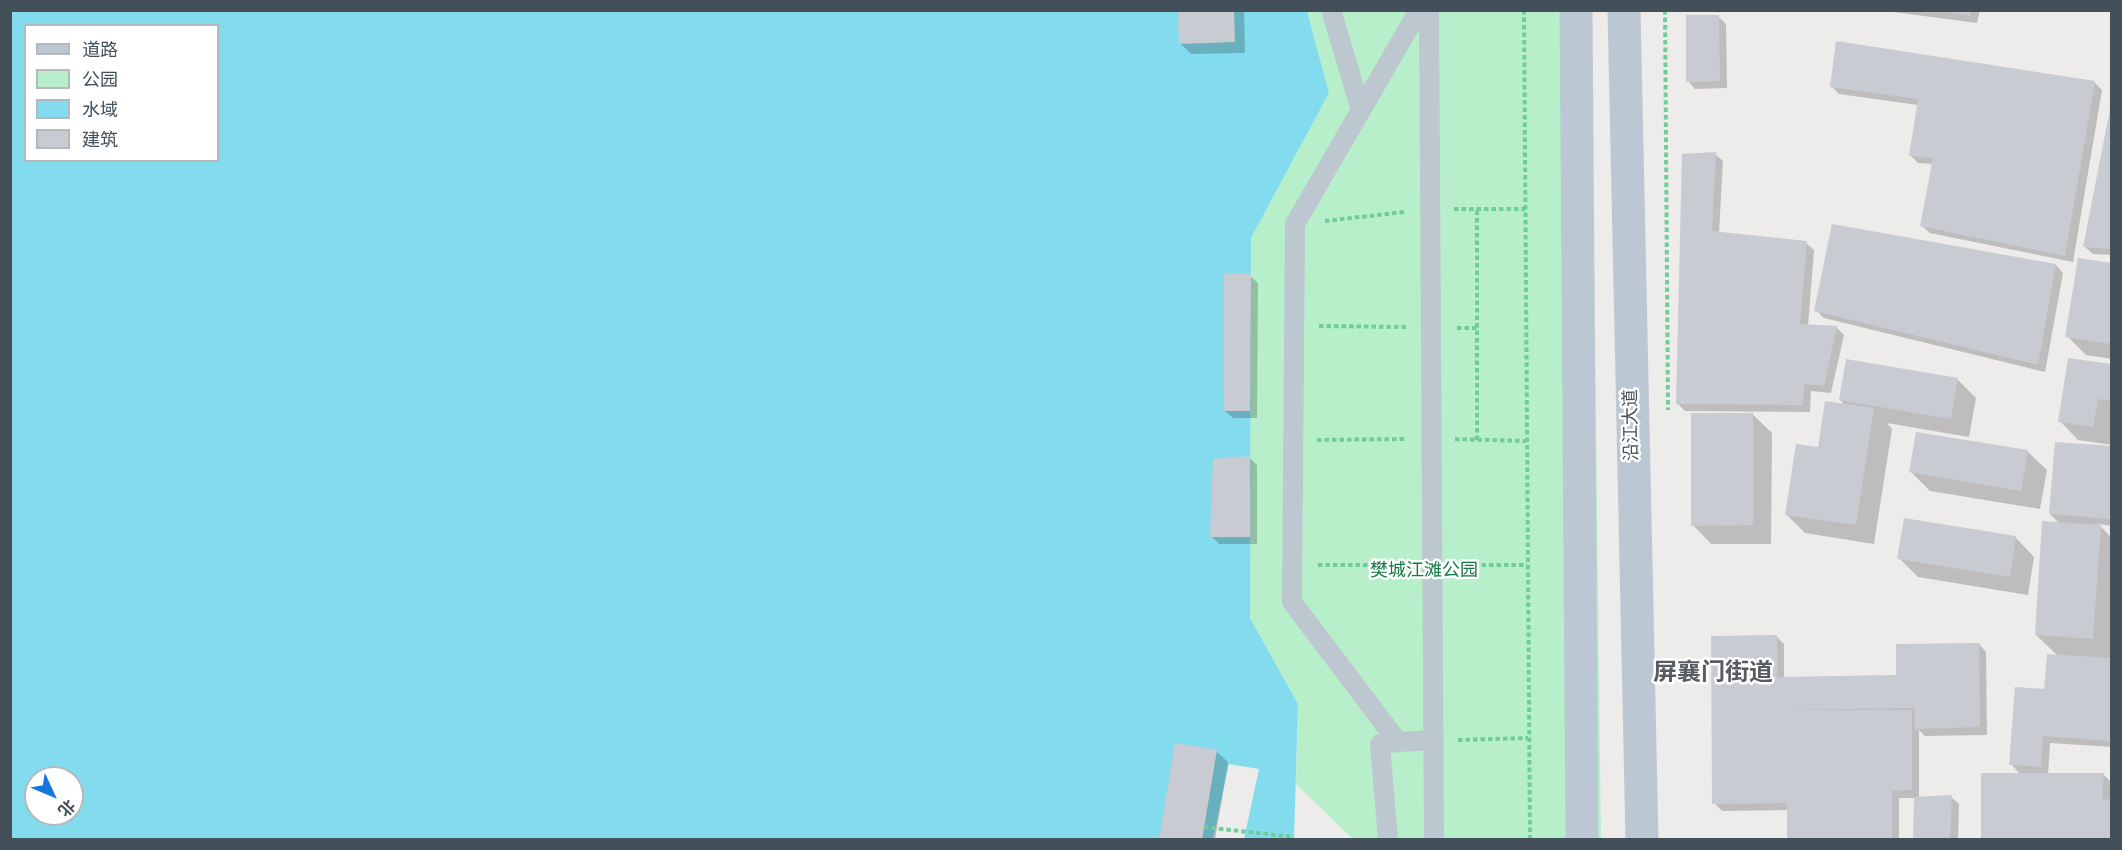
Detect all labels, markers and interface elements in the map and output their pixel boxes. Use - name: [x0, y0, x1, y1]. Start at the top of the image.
- legend: [24, 24, 219, 162]
- text: 道路: [82, 40, 118, 63]
- text: 公园: [82, 70, 118, 93]
- text: 水域: [82, 100, 118, 123]
- text: 建筑: [82, 130, 118, 153]
- street label: 沿江大道: [1622, 389, 1644, 461]
- park label: 樊城江滩公园: [1370, 561, 1478, 583]
- district label: 屏襄门街道: [1653, 661, 1773, 689]
- north arrow: [24, 766, 84, 826]
- text: 北: [53, 794, 78, 820]

